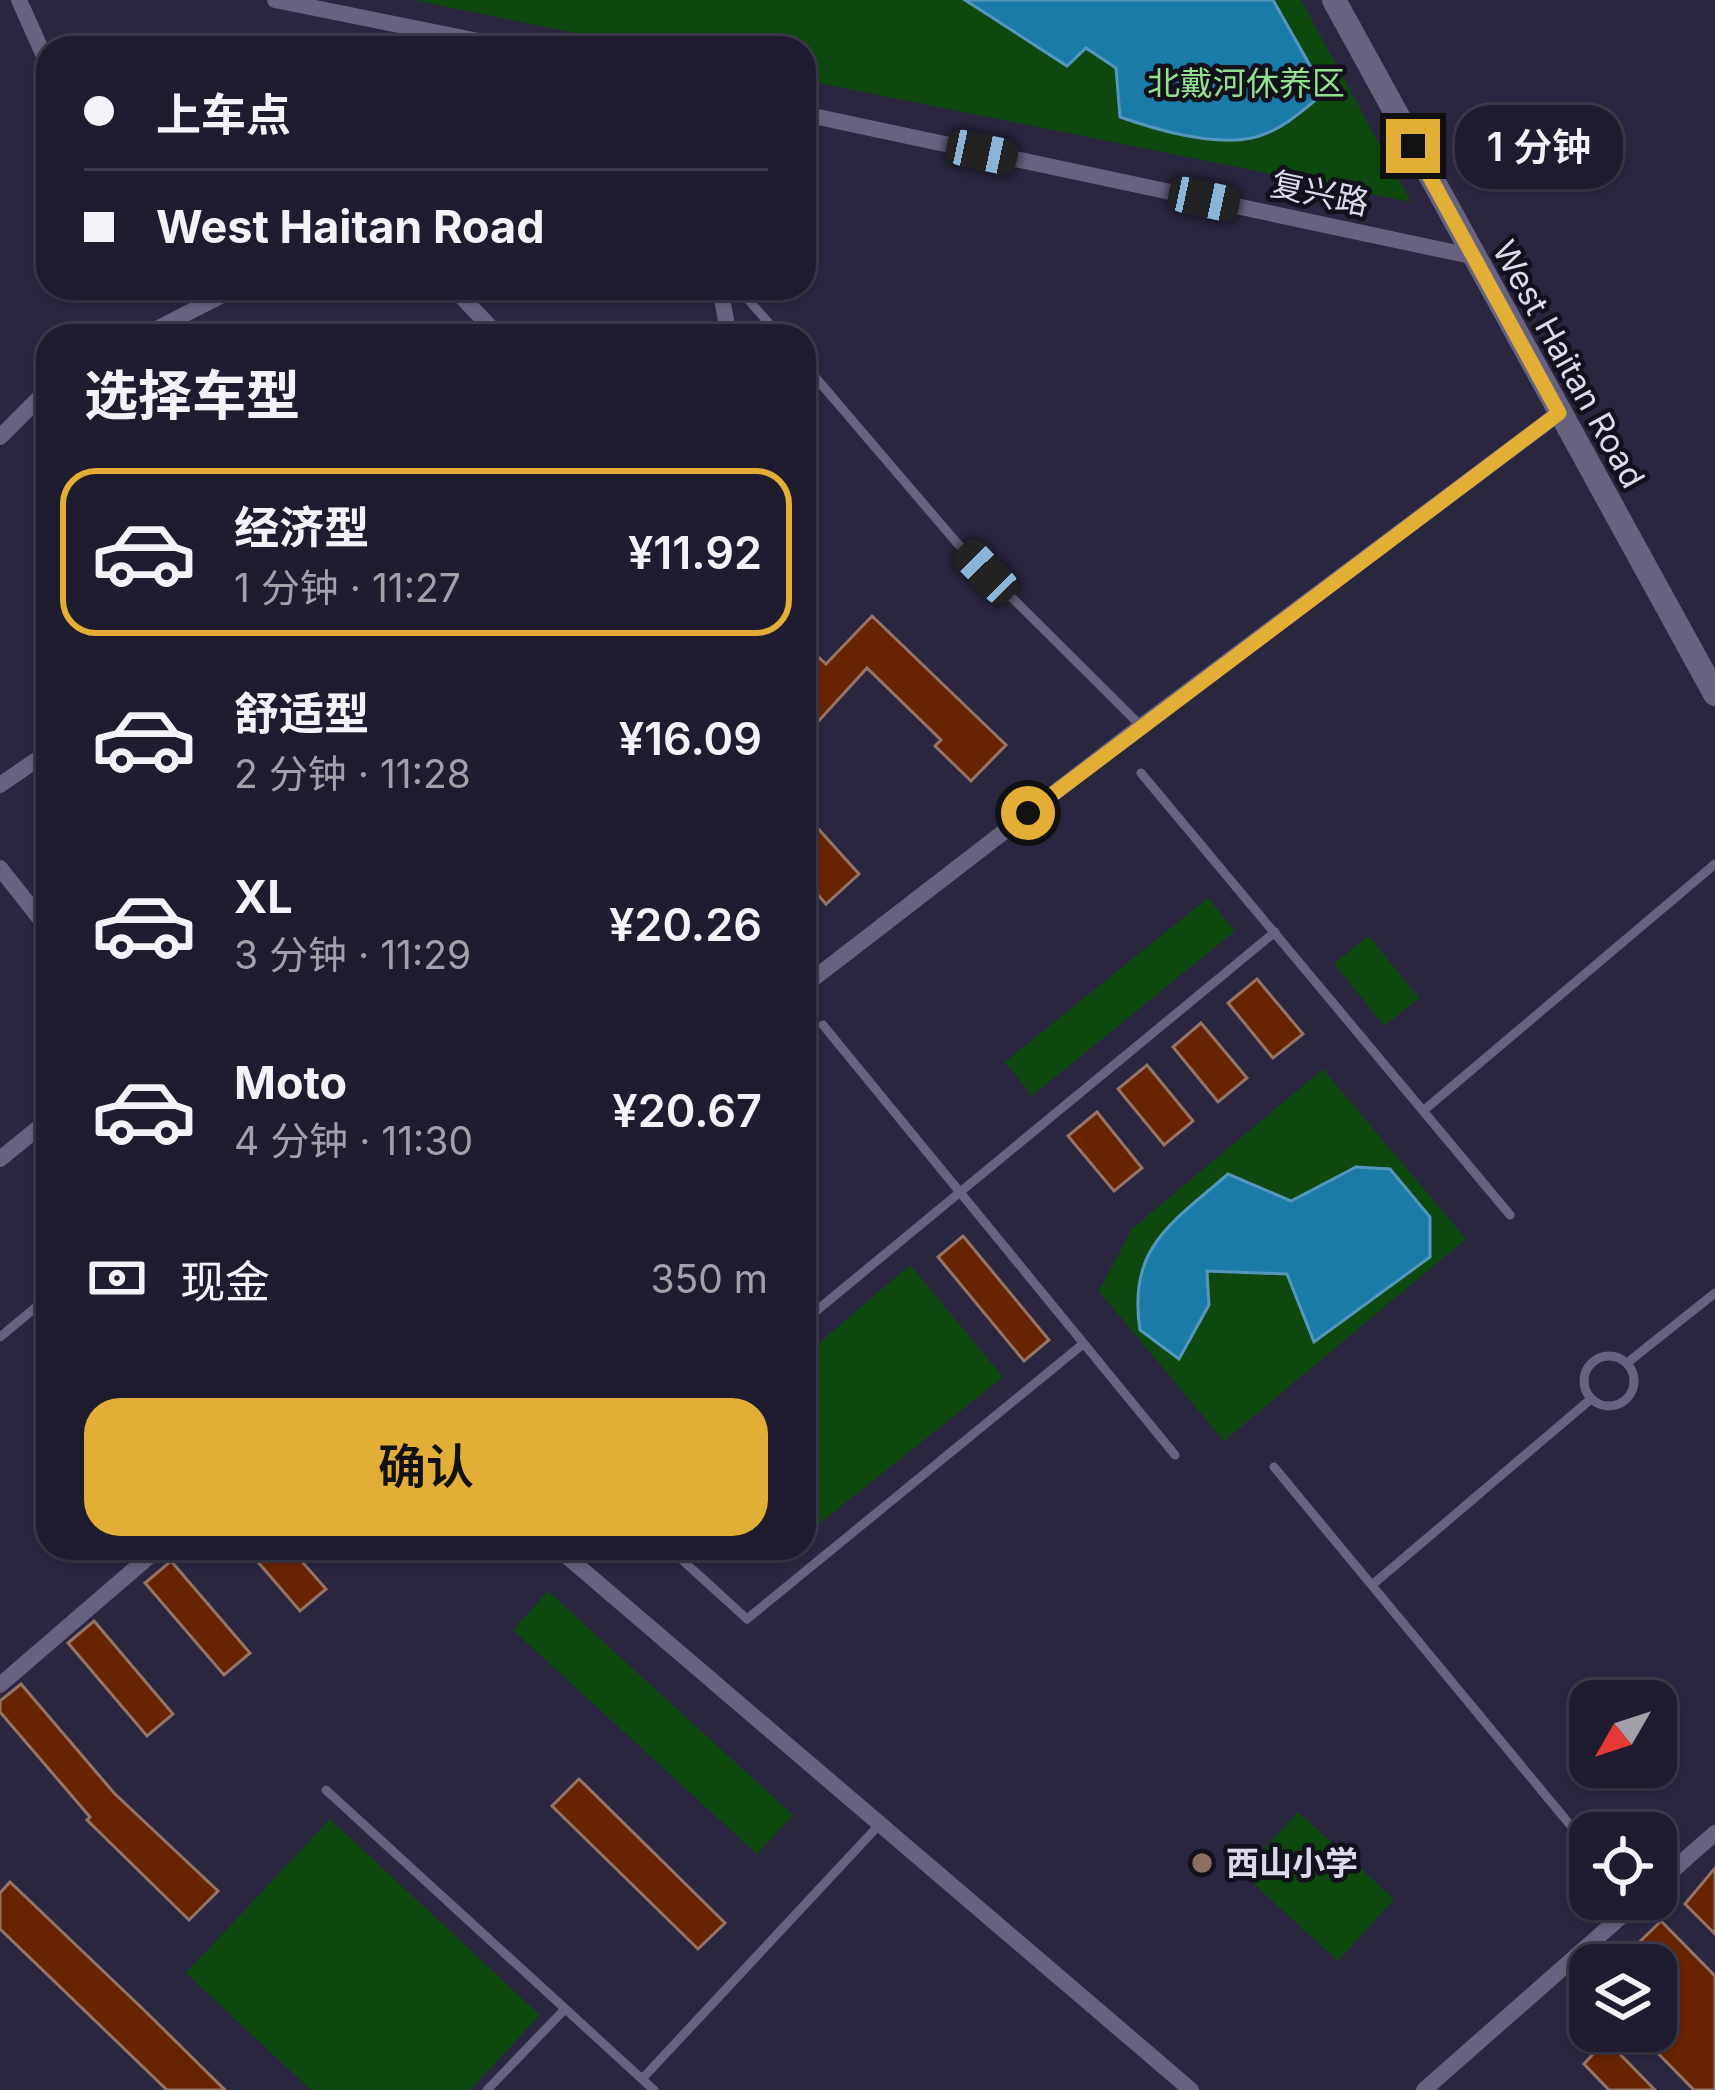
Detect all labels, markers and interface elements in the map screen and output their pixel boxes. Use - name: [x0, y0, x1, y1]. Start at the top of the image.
- park label: 北戴河休养区: [1147, 63, 1345, 103]
- text: 上车点: [156, 87, 291, 142]
- callout: 1 分钟: [1455, 104, 1623, 188]
- route end: [1386, 119, 1440, 173]
- text: 1 分钟: [1487, 123, 1591, 170]
- car: [943, 127, 1021, 177]
- street label: 复兴路: [1267, 163, 1373, 223]
- car: [1165, 174, 1243, 224]
- text: West Haitan Road: [156, 199, 545, 254]
- street label: West Haitan Road: [1484, 233, 1654, 495]
- text: 选择车型: [84, 363, 300, 428]
- icon: car: [90, 498, 198, 606]
- text: 经济型: [234, 500, 369, 555]
- text: ¥11.92: [628, 525, 762, 580]
- car: [948, 534, 1024, 610]
- text: 1 分钟 · 11:27: [234, 564, 461, 611]
- icon: car: [90, 684, 198, 792]
- text: 舒适型: [234, 686, 369, 741]
- text: ¥16.09: [619, 711, 762, 766]
- text: 2 分钟 · 11:28: [234, 750, 471, 797]
- route start: [1001, 786, 1055, 840]
- text: XL: [234, 869, 293, 924]
- icon: car: [90, 870, 198, 978]
- text: ¥20.26: [609, 897, 762, 952]
- text: 3 分钟 · 11:29: [234, 931, 471, 978]
- text: Moto: [234, 1055, 347, 1110]
- icon: car: [90, 1056, 198, 1164]
- text: ¥20.67: [612, 1083, 762, 1138]
- text: 4 分钟 · 11:30: [234, 1117, 473, 1164]
- icon: cash: [84, 1245, 150, 1311]
- text: 现金: [180, 1254, 270, 1309]
- text: 350 m: [650, 1255, 768, 1302]
- button: 确认: [84, 1398, 768, 1536]
- north arrow: [1569, 1680, 1677, 1788]
- map controls: [1569, 1680, 1677, 2052]
- button: locate: [1569, 1812, 1677, 1920]
- place label: 西山小学: [1226, 1843, 1358, 1883]
- marker: 西山小学: [1189, 1850, 1215, 1876]
- button: layers: [1569, 1944, 1677, 2052]

